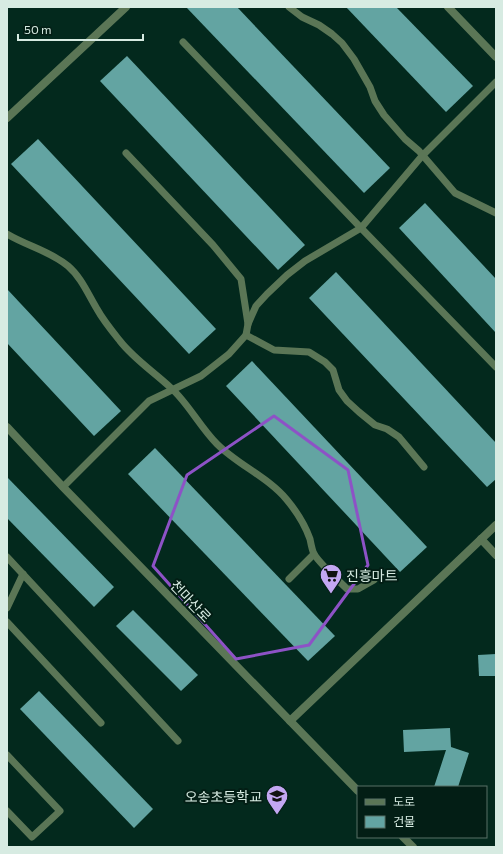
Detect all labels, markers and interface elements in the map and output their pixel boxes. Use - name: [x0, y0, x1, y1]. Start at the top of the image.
- scale bar: [18, 16, 143, 42]
- text: 50 m: [24, 22, 52, 36]
- supermarket icon: 진흥마트: [318, 562, 344, 595]
- place label: 진흥마트: [346, 567, 398, 584]
- street label: 천마산로: [167, 577, 215, 626]
- school or university icon: 오송초등학교: [264, 783, 290, 816]
- legend: [357, 786, 487, 838]
- place label: 오송초등학교: [185, 788, 262, 805]
- text: 도로: [393, 794, 415, 808]
- text: 건물: [393, 814, 415, 828]

